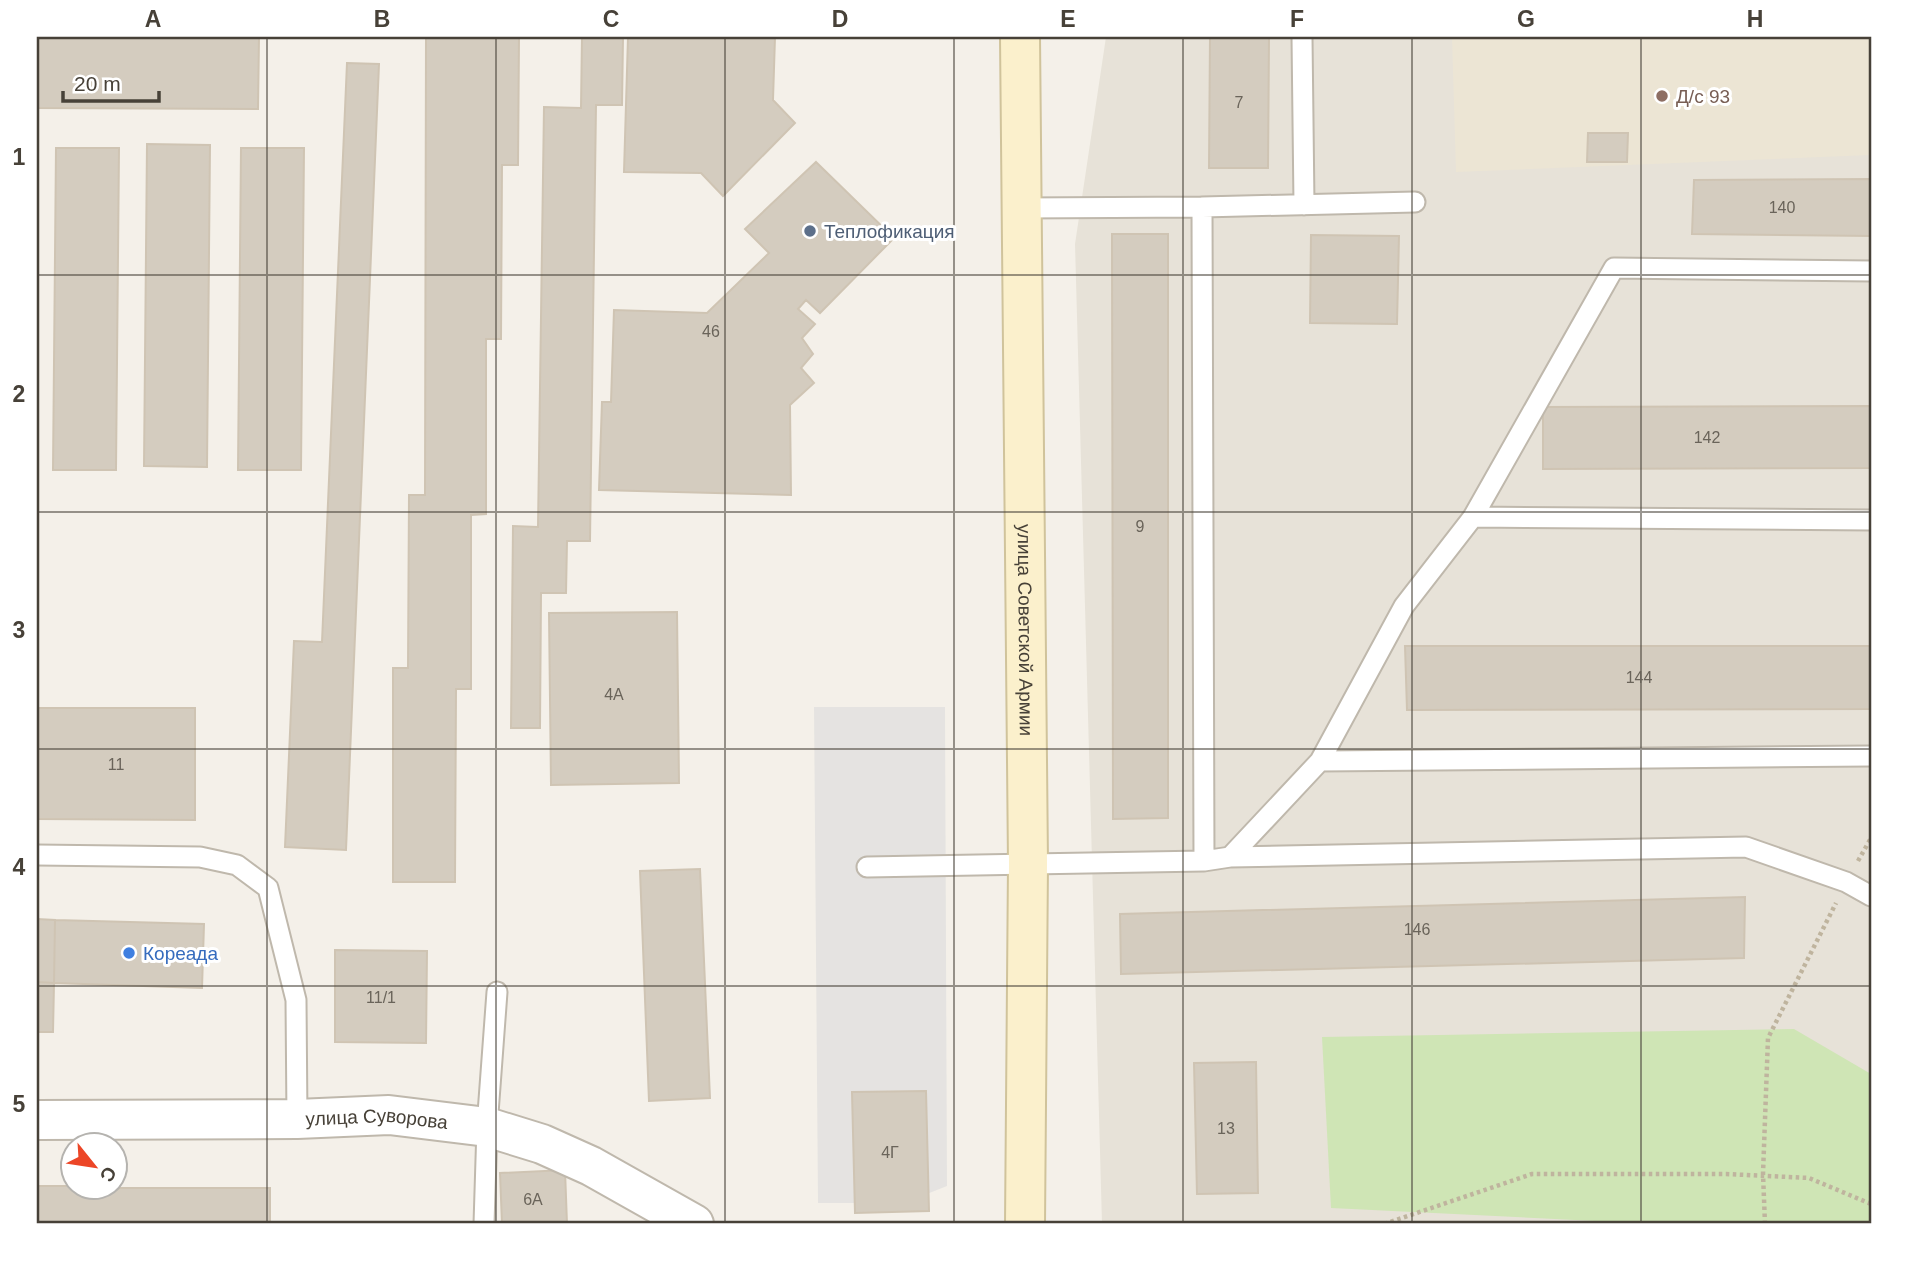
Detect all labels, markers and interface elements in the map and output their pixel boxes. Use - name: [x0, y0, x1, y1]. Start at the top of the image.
- text: A: [145, 6, 161, 32]
- text: B: [374, 6, 390, 32]
- text: C: [603, 6, 619, 32]
- text: D: [832, 6, 848, 32]
- text: E: [1060, 6, 1076, 32]
- text: F: [1290, 6, 1304, 32]
- text: G: [1517, 6, 1535, 32]
- text: H: [1747, 6, 1763, 32]
- scale bar: [63, 60, 159, 104]
- text: 20 m: [74, 72, 121, 95]
- place label: Д/с 93: [1676, 86, 1730, 107]
- marker: Д/с 93: [1654, 88, 1670, 104]
- house number: 7: [1235, 94, 1244, 111]
- text: 1: [13, 144, 26, 170]
- house number: 140: [1769, 199, 1795, 216]
- place label: Теплофикация: [824, 221, 955, 242]
- marker: Теплофикация: [802, 223, 818, 239]
- house number: 46: [702, 323, 720, 340]
- text: 2: [13, 381, 25, 407]
- house number: 142: [1694, 429, 1720, 446]
- house number: 9: [1136, 518, 1145, 535]
- street label: улица Советской Армии: [1014, 524, 1037, 736]
- text: 3: [13, 617, 25, 643]
- house number: 144: [1626, 669, 1652, 686]
- house number: 4А: [604, 686, 624, 703]
- house number: 11: [108, 756, 124, 773]
- text: 4: [13, 854, 26, 880]
- house number: 146: [1404, 921, 1430, 938]
- place label: Кореада: [143, 943, 218, 964]
- marker: Кореада: [121, 945, 137, 961]
- house number: 11/1: [366, 989, 396, 1006]
- text: 5: [13, 1091, 26, 1117]
- street label: улица Суворова: [305, 1105, 450, 1133]
- house number: 13: [1217, 1120, 1235, 1137]
- north arrow: [60, 1132, 130, 1202]
- house number: 4Г: [881, 1144, 899, 1161]
- text: С: [96, 1163, 121, 1186]
- house number: 6А: [523, 1191, 543, 1208]

